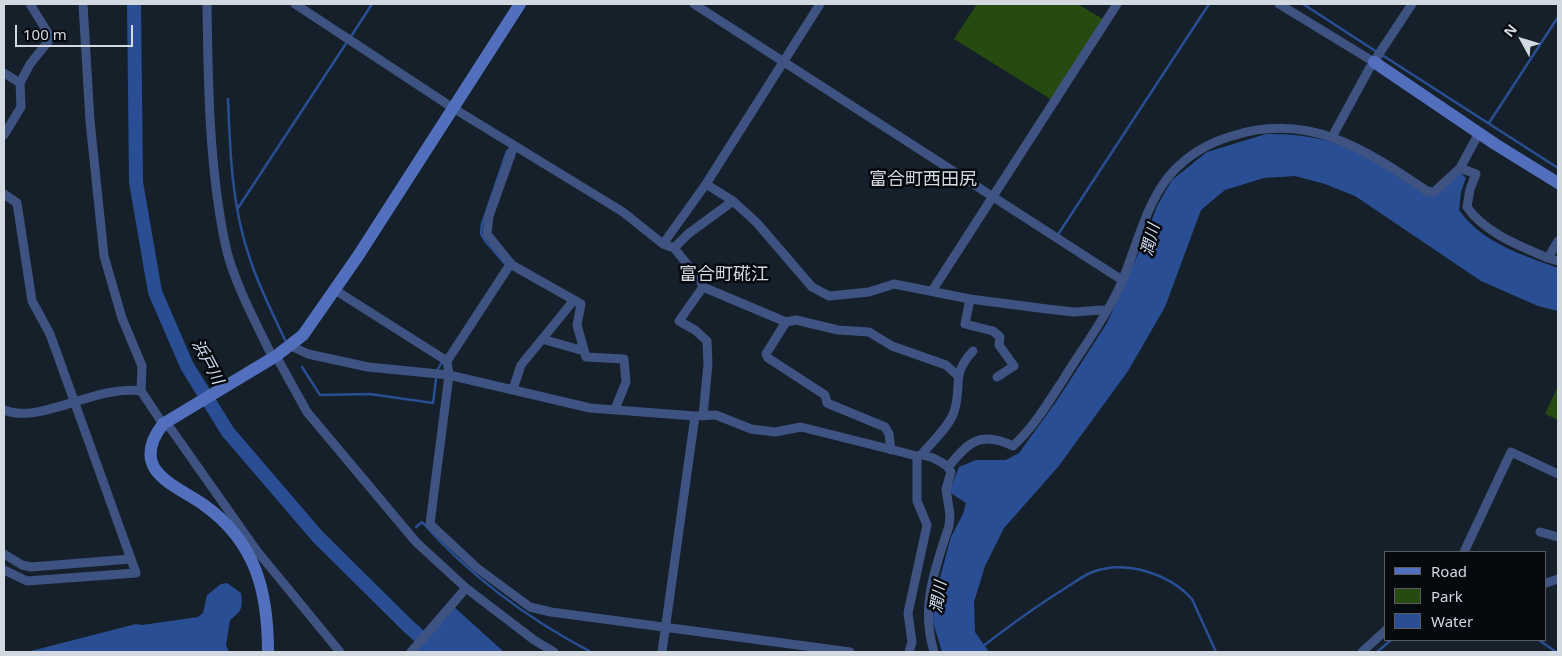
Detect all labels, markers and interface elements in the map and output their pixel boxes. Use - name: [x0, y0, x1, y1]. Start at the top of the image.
- scale bar: [18, 15, 135, 47]
- north arrow: [1497, 15, 1547, 65]
- text: N: [1499, 20, 1521, 41]
- text: 100 m: [23, 24, 67, 44]
- district label: 富合町西田尻: [869, 169, 977, 191]
- water label: 潤川: [1138, 222, 1164, 258]
- district label: 富合町硴江: [679, 264, 769, 286]
- water label: 浜戸川: [187, 336, 227, 388]
- legend: [1384, 551, 1547, 641]
- text: Road: [1431, 561, 1467, 581]
- water label: 潤川: [927, 580, 951, 614]
- text: Park: [1431, 586, 1463, 606]
- text: Water: [1431, 611, 1473, 631]

